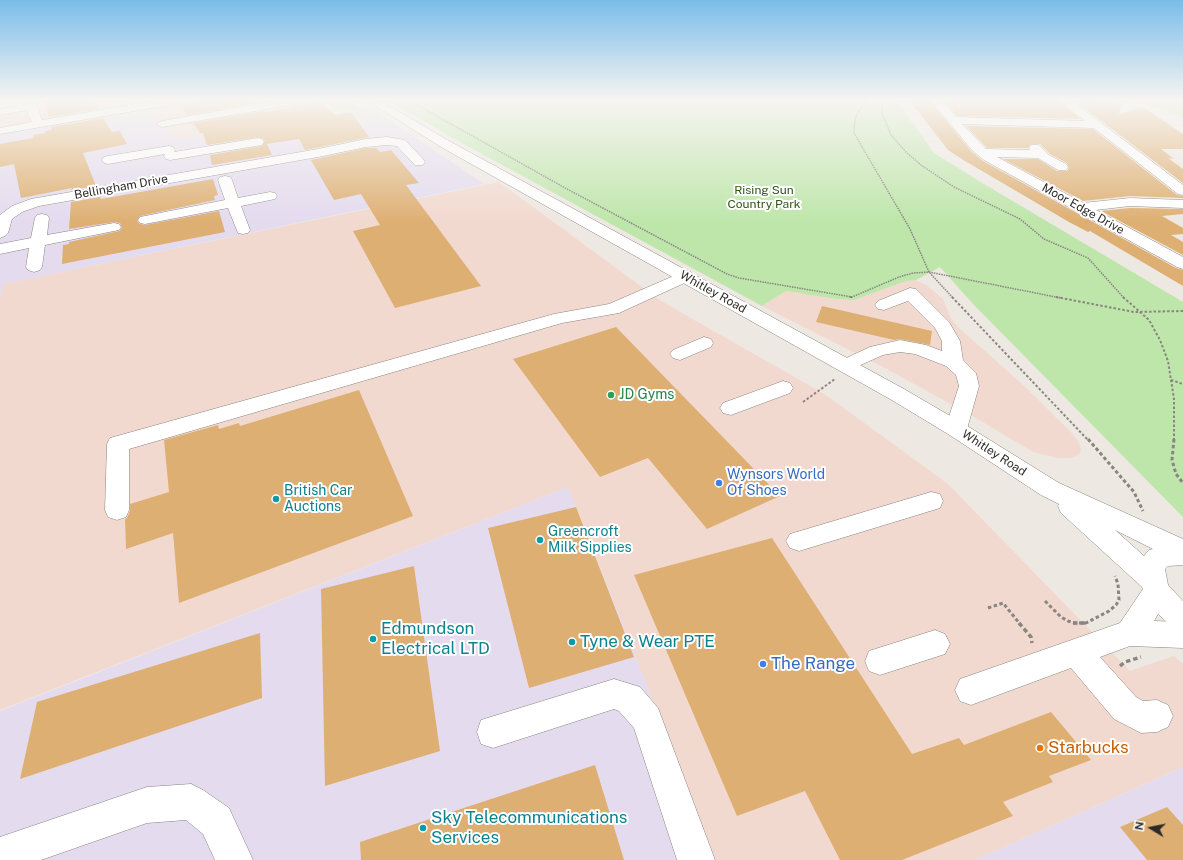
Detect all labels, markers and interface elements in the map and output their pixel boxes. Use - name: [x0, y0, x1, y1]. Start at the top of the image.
- street label: Bellingham Drive: [73, 172, 169, 202]
- street label: Moor Edge Drive: [1039, 180, 1127, 238]
- park label: Rising Sun Country Park: [727, 183, 801, 211]
- street label: Whitley Road: [677, 268, 749, 316]
- place label: JD Gyms: [619, 387, 674, 403]
- marker: JD Gyms: [606, 390, 616, 400]
- street label: Whitley Road: [959, 427, 1029, 479]
- place label: Wynsors World Of Shoes: [727, 467, 825, 500]
- marker: Wynsors World Of Shoes: [714, 478, 724, 488]
- place label: British Car Auctions: [284, 483, 353, 516]
- marker: British Car Auctions: [271, 494, 281, 504]
- place label: Greencroft Milk Sipplies: [548, 524, 632, 556]
- marker: Greencroft Milk Sipplies: [535, 535, 545, 545]
- place label: Edmundson Electrical LTD: [381, 619, 490, 659]
- place label: Tyne & Wear PTE: [580, 632, 715, 652]
- marker: Edmundson Electrical LTD: [368, 634, 378, 644]
- marker: Tyne & Wear PTE: [567, 637, 577, 647]
- place label: The Range: [771, 654, 855, 674]
- marker: The Range: [758, 659, 768, 669]
- place label: Starbucks: [1048, 738, 1129, 758]
- marker: Starbucks: [1035, 743, 1045, 753]
- place label: Sky Telecommunications Services: [431, 808, 627, 848]
- north arrow: [1131, 808, 1171, 848]
- text: N: [1133, 821, 1146, 831]
- marker: Sky Telecommunications Services: [418, 823, 428, 833]

